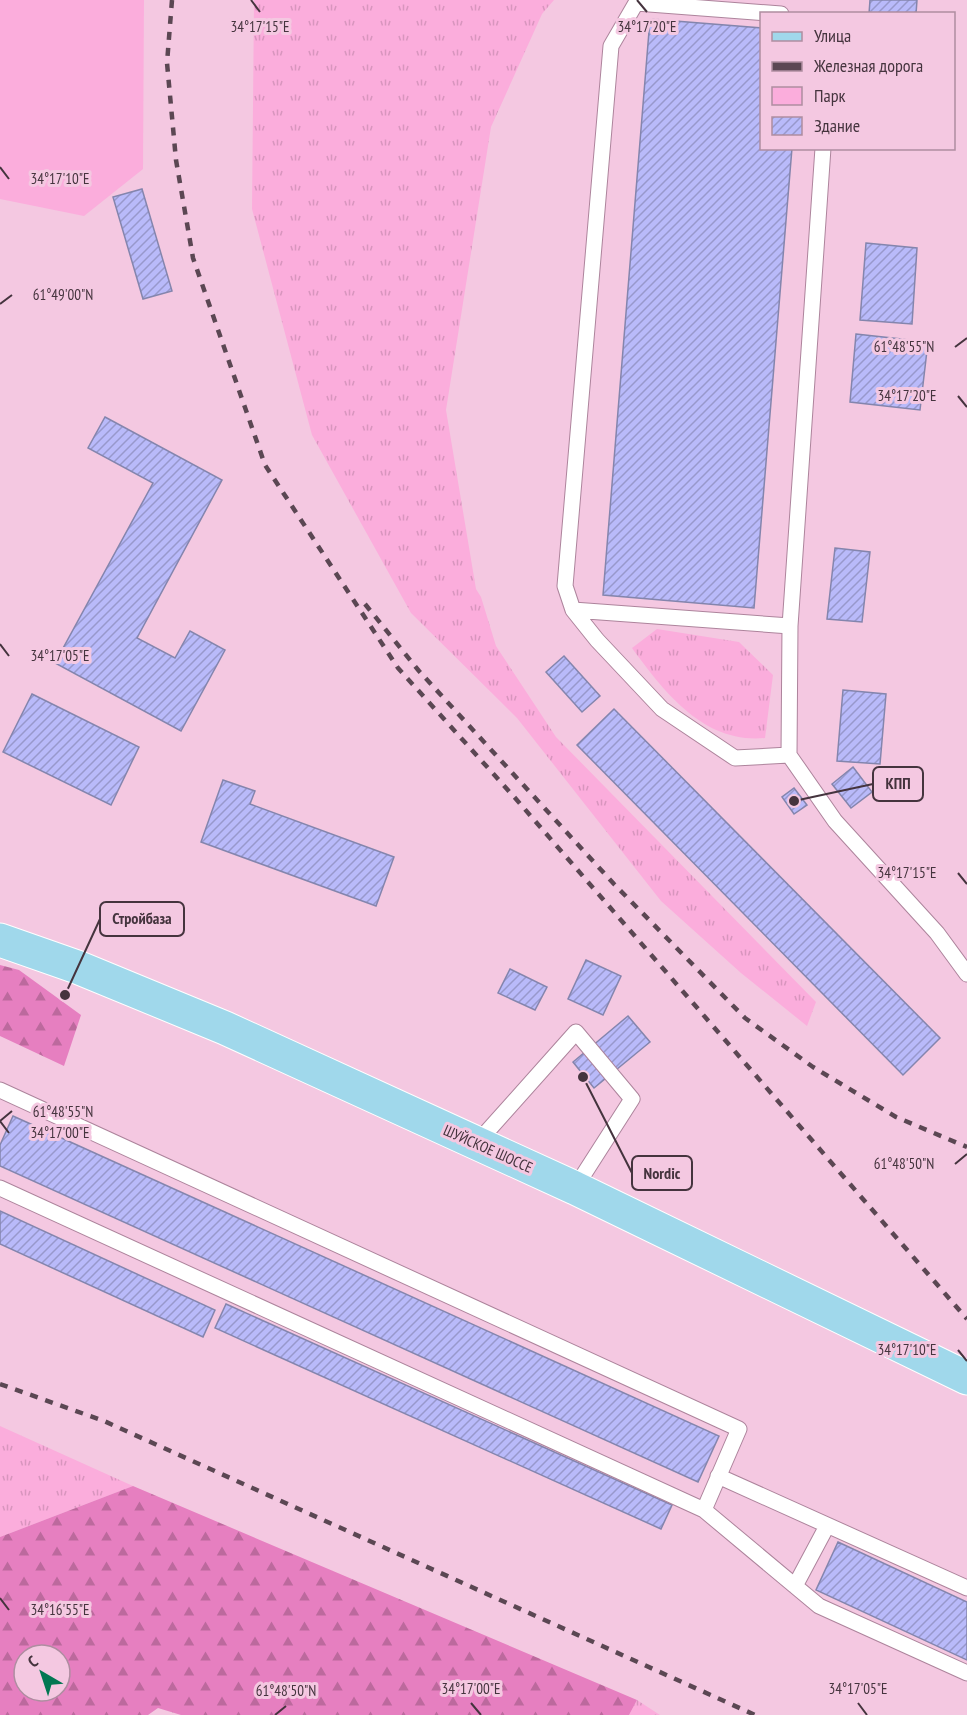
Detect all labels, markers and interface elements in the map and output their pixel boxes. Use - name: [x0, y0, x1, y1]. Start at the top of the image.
- legend: [760, 12, 955, 150]
- text: 34°17'15"E: [230, 17, 290, 36]
- text: 34°17'20"E: [617, 17, 677, 36]
- text: Улица: [814, 24, 851, 47]
- text: Железная дорога: [813, 54, 923, 77]
- text: Парк: [814, 84, 845, 107]
- text: Здание: [814, 114, 860, 137]
- text: 34°17'10"E: [30, 169, 90, 188]
- text: 61°49'00"N: [33, 285, 93, 304]
- text: 61°48'55"N: [874, 337, 934, 356]
- text: 34°17'20"E: [877, 386, 937, 405]
- text: 34°17'05"E: [30, 646, 90, 665]
- callout: КПП: [873, 767, 923, 801]
- text: КПП: [885, 773, 911, 793]
- text: 34°17'15"E: [877, 863, 937, 882]
- callout: Стройбаза: [100, 902, 184, 936]
- text: Стройбаза: [112, 908, 172, 928]
- text: 61°48'55"N: [33, 1102, 93, 1121]
- street label: ШУЙСКОЕ ШОССЕ: [441, 1120, 536, 1177]
- text: 34°17'00"E: [30, 1123, 90, 1142]
- text: 61°48'50"N: [874, 1154, 934, 1173]
- callout: Nordic: [632, 1156, 692, 1190]
- text: Nordic: [644, 1163, 681, 1183]
- text: 34°17'10"E: [877, 1340, 937, 1359]
- text: 34°16'55"E: [30, 1600, 90, 1619]
- north arrow: [12, 1643, 72, 1703]
- text: С: [23, 1651, 42, 1671]
- text: 34°17'00"E: [441, 1679, 501, 1698]
- text: 34°17'05"E: [828, 1679, 888, 1698]
- text: 61°48'50"N: [256, 1681, 316, 1700]

